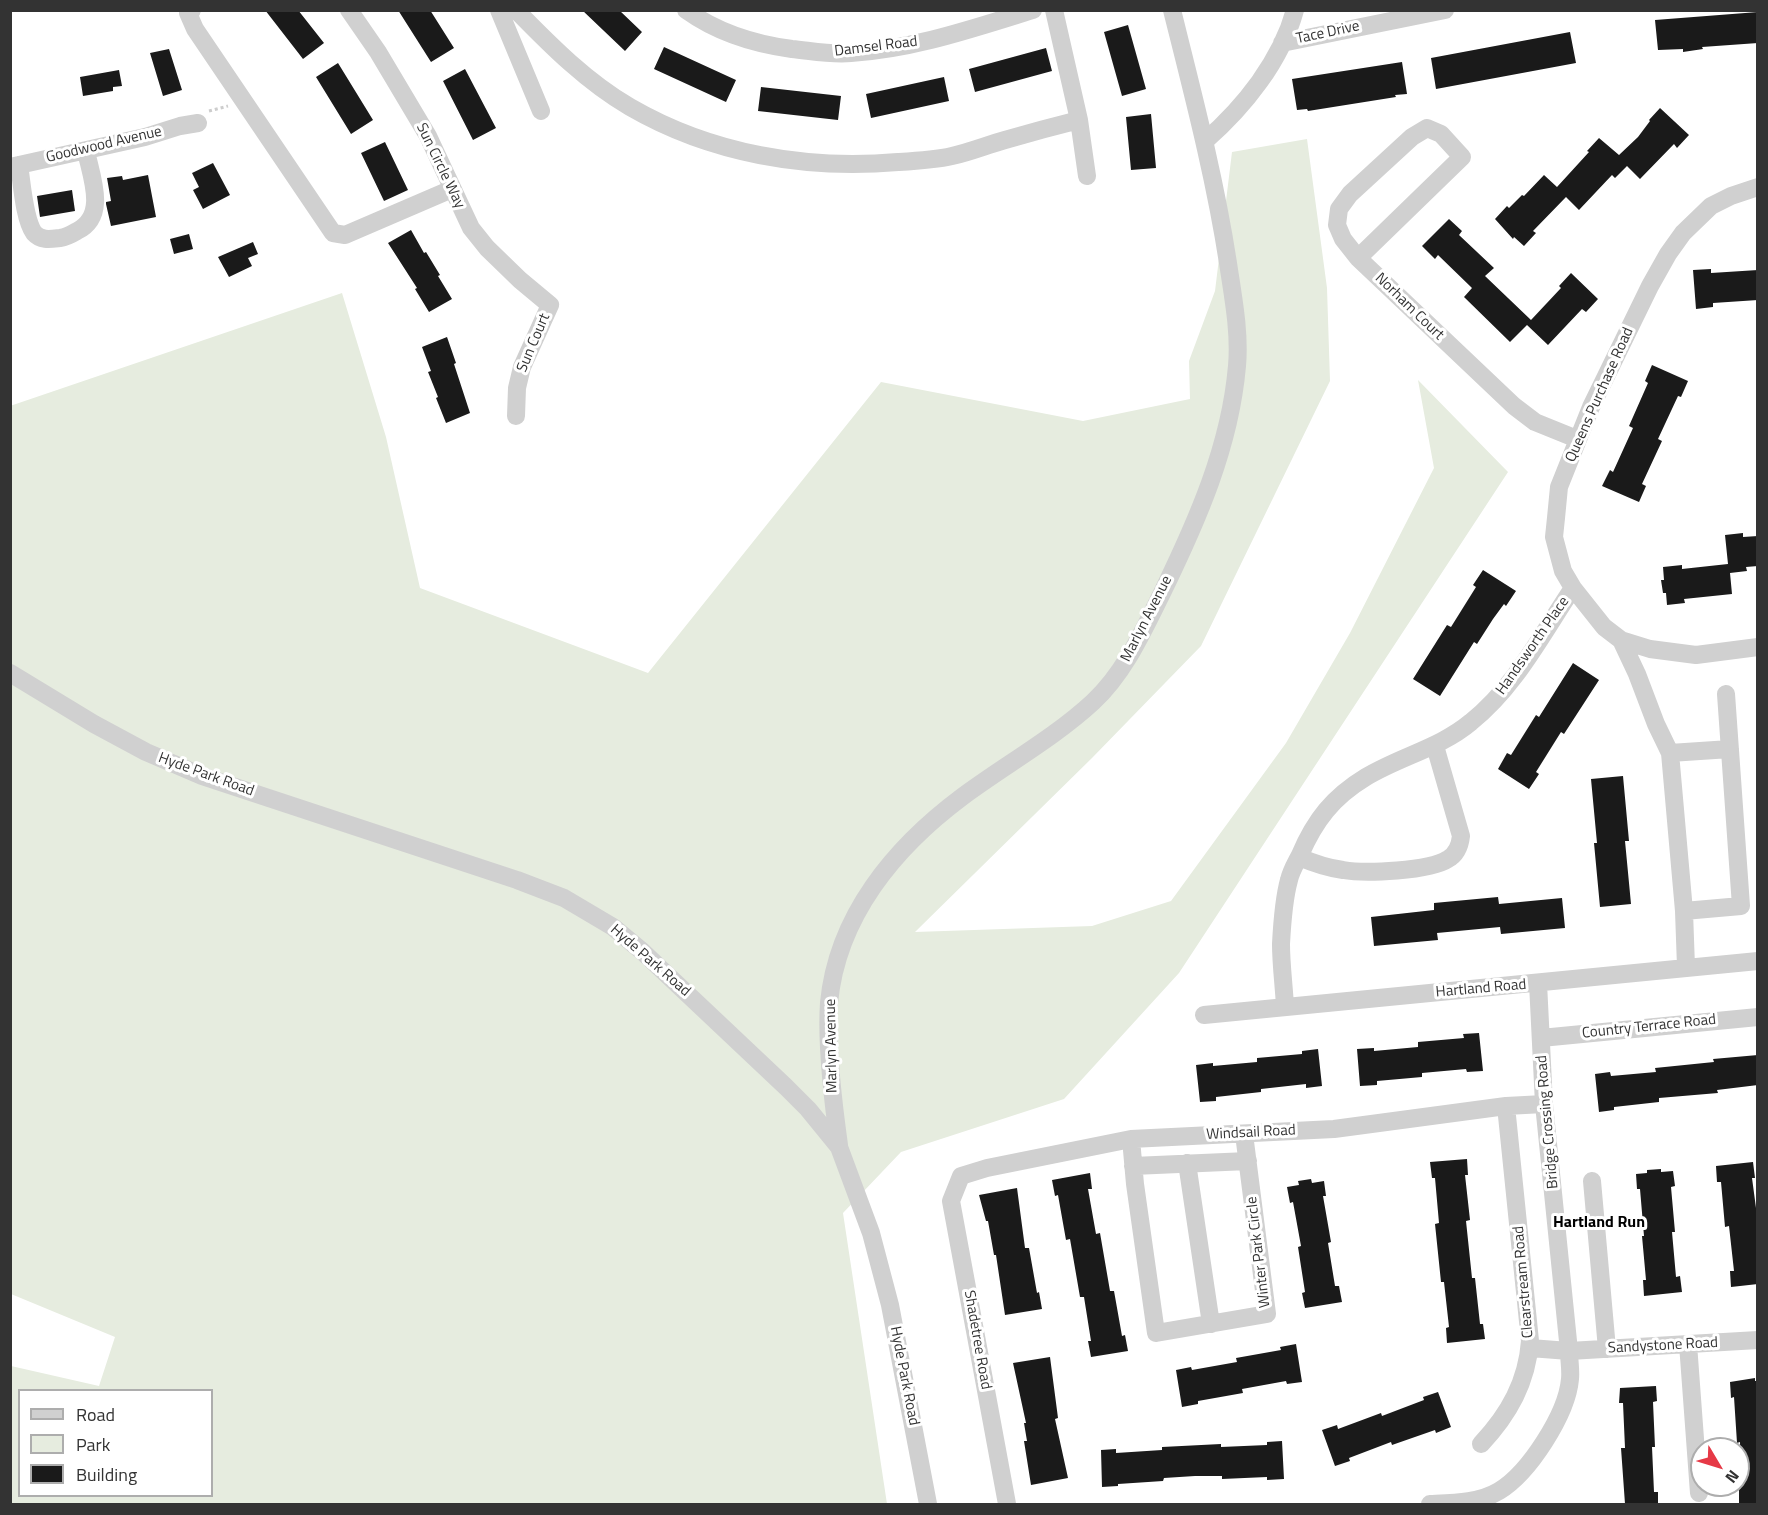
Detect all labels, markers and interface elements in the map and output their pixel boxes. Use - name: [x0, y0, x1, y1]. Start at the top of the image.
- street label: Tace Drive: [1295, 18, 1361, 48]
- street label: Damsel Road: [833, 33, 919, 61]
- street label: Sun Circle Way: [412, 120, 468, 212]
- street label: Goodwood Avenue: [44, 123, 164, 167]
- street label: Norham Court: [1371, 270, 1447, 344]
- street label: Sun Court: [514, 311, 554, 375]
- street label: Queens Purchase Road: [1562, 325, 1638, 465]
- street label: Marlyn Avenue: [1118, 573, 1176, 665]
- street label: Handsworth Place: [1492, 594, 1574, 698]
- street label: Hyde Park Road: [156, 749, 256, 801]
- street label: Hyde Park Road: [606, 921, 694, 1001]
- street label: Hartland Road: [1435, 976, 1527, 1002]
- street label: Marlyn Avenue: [822, 999, 842, 1093]
- street label: Country Terrace Road: [1581, 1011, 1717, 1043]
- street label: Bridge Crossing Road: [1533, 1054, 1563, 1190]
- street label: Windsail Road: [1206, 1122, 1296, 1144]
- street label: Winter Park Circle: [1243, 1195, 1275, 1309]
- district label: Hartland Run: [1553, 1213, 1645, 1233]
- street label: Clearstream Road: [1510, 1225, 1538, 1339]
- street label: Shadetree Road: [959, 1289, 995, 1391]
- street label: Hyde Park Road: [886, 1325, 922, 1427]
- street label: Sandystone Road: [1607, 1334, 1719, 1358]
- legend: [18, 1389, 213, 1497]
- text: Road: [76, 1401, 115, 1428]
- text: Park: [76, 1431, 110, 1458]
- north arrow: [1690, 1437, 1750, 1497]
- text: Building: [76, 1461, 137, 1488]
- text: N: [1720, 1465, 1745, 1489]

